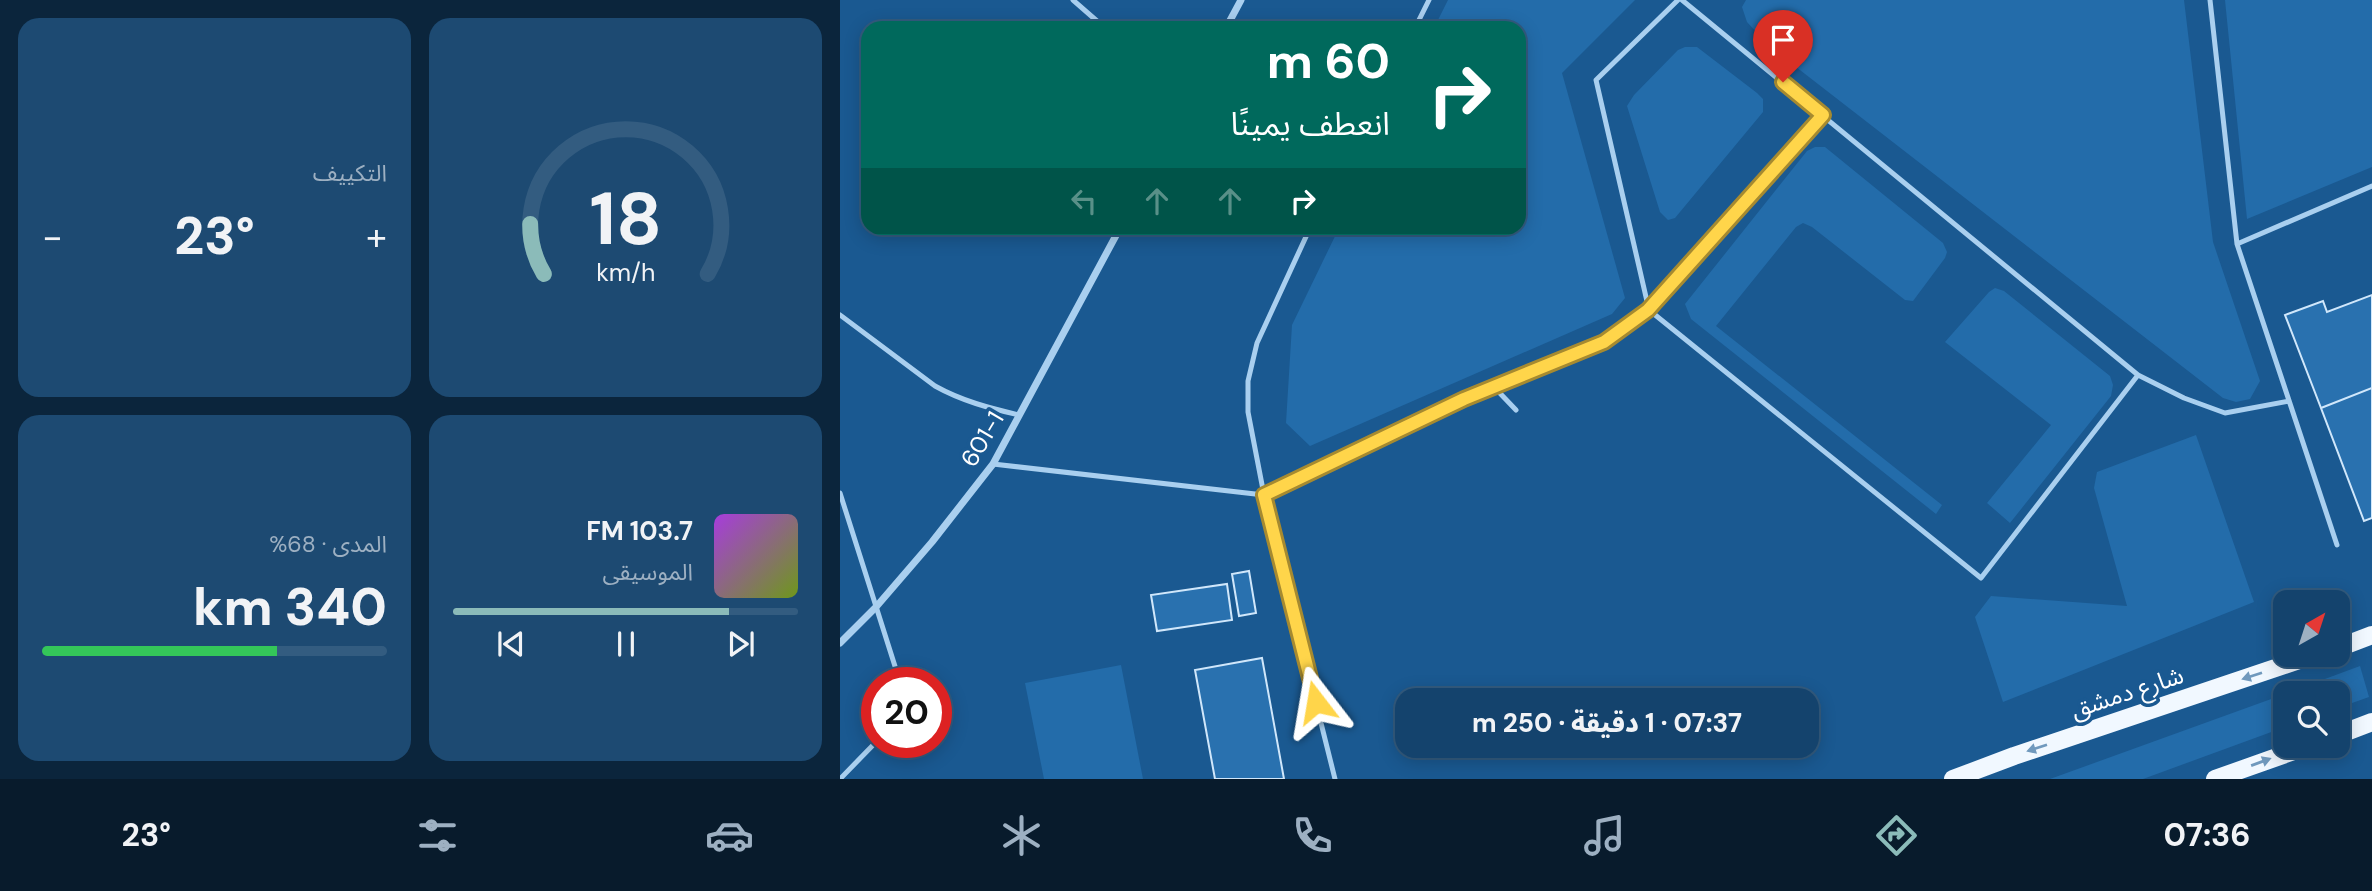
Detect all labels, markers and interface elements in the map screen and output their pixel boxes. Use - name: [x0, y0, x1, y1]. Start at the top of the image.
- pin: [1753, 10, 1813, 82]
- icon: arrive: [1764, 21, 1802, 59]
- text: 60 m: [1267, 29, 1390, 93]
- icon: right: [1414, 49, 1505, 140]
- text: انعطف يمينًا: [1230, 103, 1390, 145]
- text: التكييف: [313, 158, 387, 188]
- text: 18: [589, 172, 662, 267]
- icon: left: [1065, 182, 1103, 220]
- icon: ahead: [1138, 182, 1176, 220]
- icon: ahead: [1211, 182, 1249, 220]
- icon: right: [1284, 182, 1322, 220]
- text: 23°: [174, 202, 255, 270]
- text: −: [42, 212, 63, 262]
- text: +: [366, 212, 387, 262]
- text: km/h: [596, 255, 655, 288]
- street label: 601-1: [953, 406, 1011, 472]
- text: 103.7 FM: [586, 514, 693, 548]
- text: المدى · 68%: [269, 529, 387, 559]
- text: الموسيقى: [602, 557, 693, 587]
- text: 340 km: [193, 573, 387, 641]
- north arrow: [2273, 590, 2350, 667]
- map controls: [2273, 590, 2350, 758]
- icon: previous: [492, 625, 530, 663]
- icon: pause: [607, 625, 645, 663]
- icon: next: [722, 625, 760, 663]
- street label: شارع دمشق: [2067, 659, 2188, 727]
- position arrow: [1279, 665, 1353, 739]
- speed limit sign: 20: [861, 667, 952, 758]
- one-way arrow: [2242, 671, 2263, 682]
- button: search: [2273, 681, 2350, 758]
- text: 07:37 · 1 دقيقة · 250 m: [1472, 706, 1742, 740]
- one-way arrow: [2026, 743, 2047, 754]
- one-way arrow: [2251, 756, 2272, 767]
- icon: filters: [413, 811, 462, 860]
- icon: car: [705, 811, 754, 860]
- icon: climate: [997, 811, 1046, 860]
- icon: phone: [1288, 811, 1337, 860]
- icon: music: [1580, 811, 1629, 860]
- icon: directions: [1872, 811, 1921, 860]
- text: 23°: [121, 814, 171, 856]
- text: 07:36: [2163, 814, 2251, 856]

